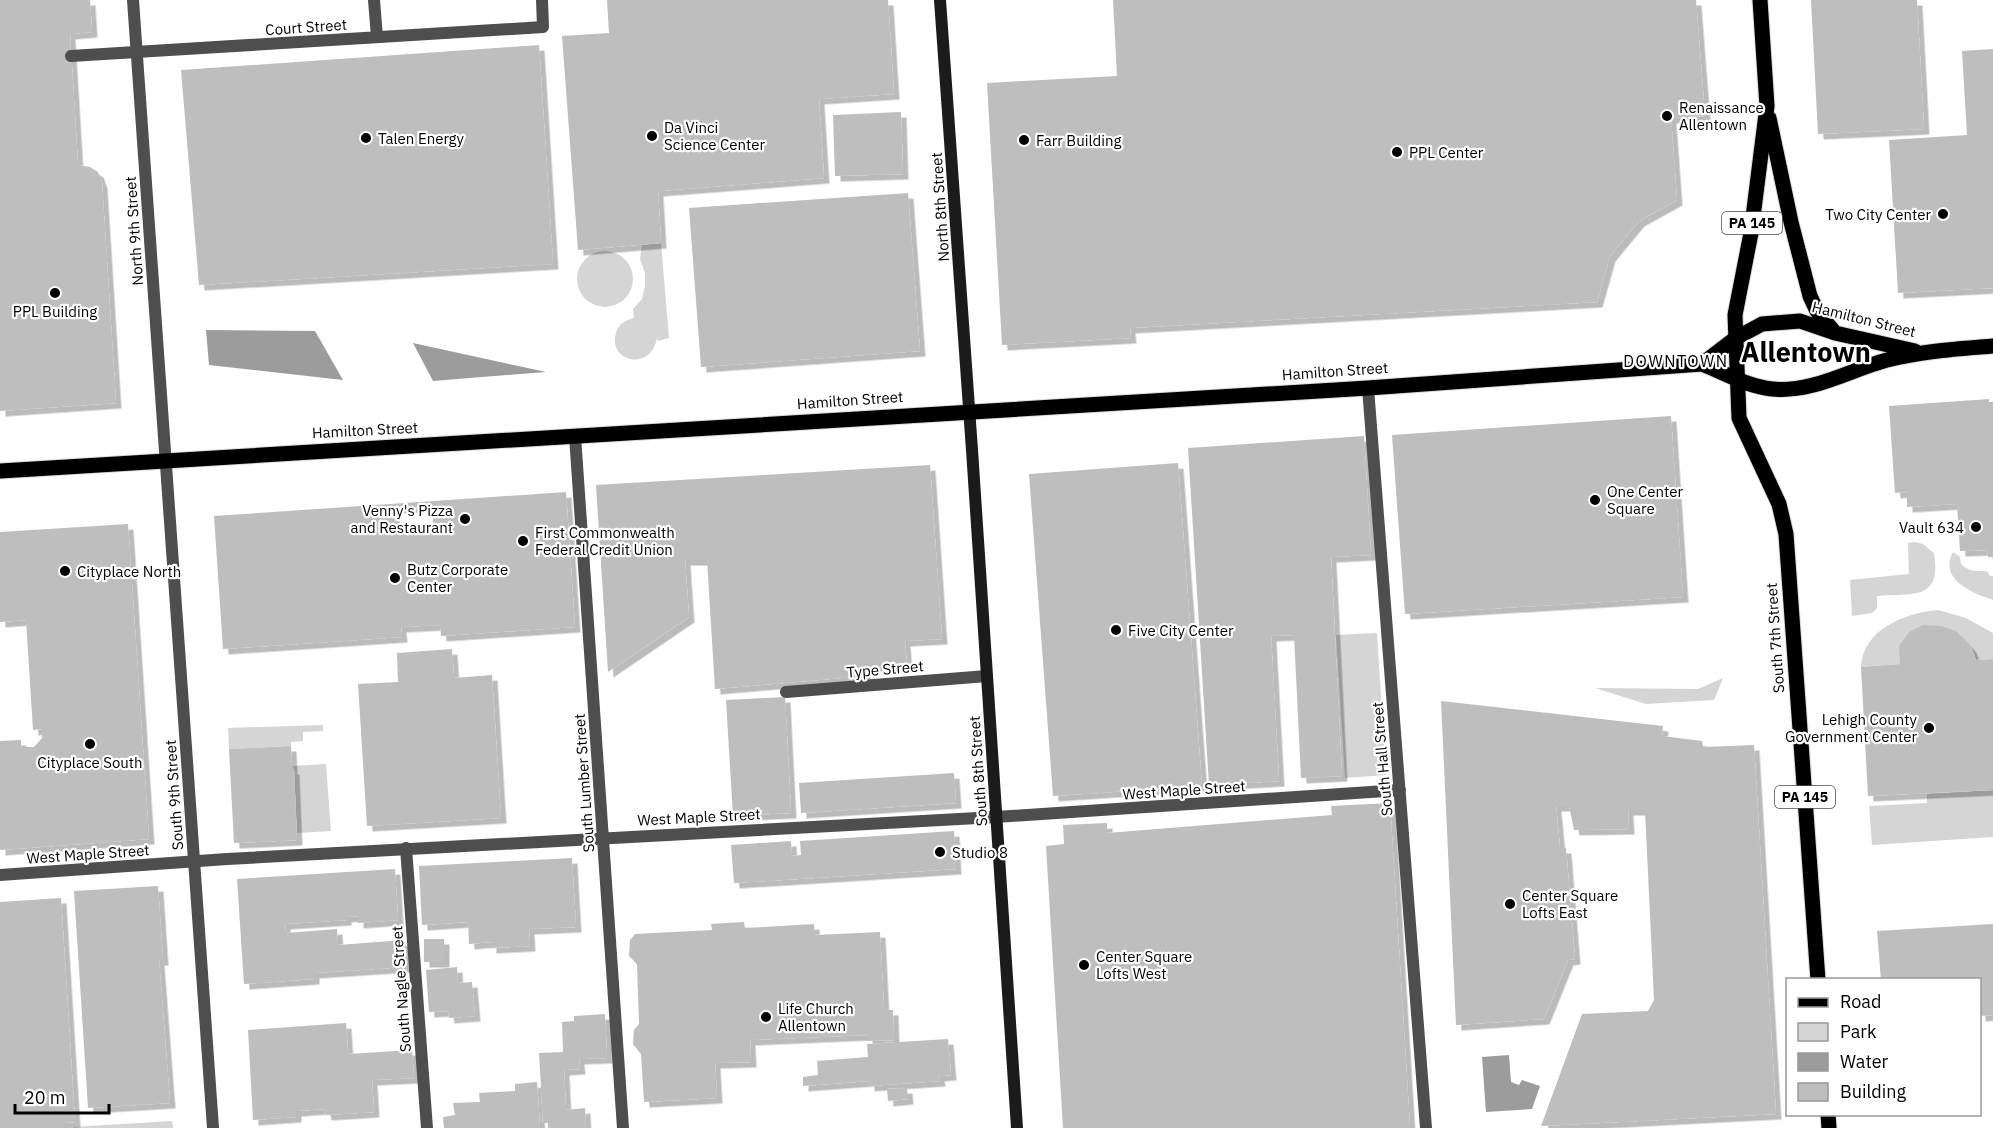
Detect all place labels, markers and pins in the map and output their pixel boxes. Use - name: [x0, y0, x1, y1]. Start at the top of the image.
- place label: Renaissance Allentown: [1679, 98, 1764, 134]
- marker: Renaissance Allentown: [1660, 109, 1674, 123]
- place label: Da Vinci Science Center: [664, 118, 766, 154]
- place label: Talen Energy: [378, 129, 465, 148]
- marker: Da Vinci Science Center: [645, 129, 659, 143]
- marker: Talen Energy: [359, 131, 373, 145]
- place label: Farr Building: [1036, 131, 1121, 150]
- marker: Farr Building: [1017, 133, 1031, 147]
- place label: PPL Center: [1409, 143, 1484, 162]
- marker: PPL Center: [1390, 145, 1404, 159]
- place label: Two City Center: [1825, 205, 1931, 224]
- marker: Two City Center: [1936, 207, 1950, 221]
- marker: PPL Building: [48, 286, 62, 300]
- place label: PPL Building: [13, 302, 97, 321]
- place label: One Center Square: [1607, 482, 1683, 518]
- marker: One Center Square: [1588, 493, 1602, 507]
- place label: Venny's Pizza and Restaurant: [350, 501, 453, 537]
- marker: Venny's Pizza and Restaurant: [458, 512, 472, 526]
- place label: Vault 634: [1899, 518, 1964, 537]
- marker: Vault 634: [1969, 520, 1983, 534]
- place label: First Commonwealth Federal Credit Union: [535, 523, 675, 559]
- marker: First Commonwealth Federal Credit Union: [516, 534, 530, 548]
- place label: Butz Corporate Center: [407, 560, 508, 596]
- place label: Cityplace North: [77, 562, 181, 581]
- marker: Cityplace North: [58, 564, 72, 578]
- marker: Butz Corporate Center: [388, 571, 402, 585]
- place label: Five City Center: [1128, 621, 1234, 640]
- marker: Five City Center: [1109, 623, 1123, 637]
- place label: Lehigh County Government Center: [1785, 710, 1918, 746]
- marker: Lehigh County Government Center: [1922, 721, 1936, 735]
- marker: Cityplace South: [83, 737, 97, 751]
- place label: Cityplace South: [37, 753, 143, 772]
- place label: Studio 8: [952, 843, 1008, 862]
- marker: Studio 8: [933, 845, 947, 859]
- place label: Center Square Lofts East: [1522, 886, 1618, 922]
- marker: Center Square Lofts East: [1503, 897, 1517, 911]
- place label: Center Square Lofts West: [1096, 947, 1192, 983]
- marker: Center Square Lofts West: [1077, 958, 1091, 972]
- place label: Life Church Allentown: [778, 999, 854, 1035]
- marker: Life Church Allentown: [759, 1010, 773, 1024]

